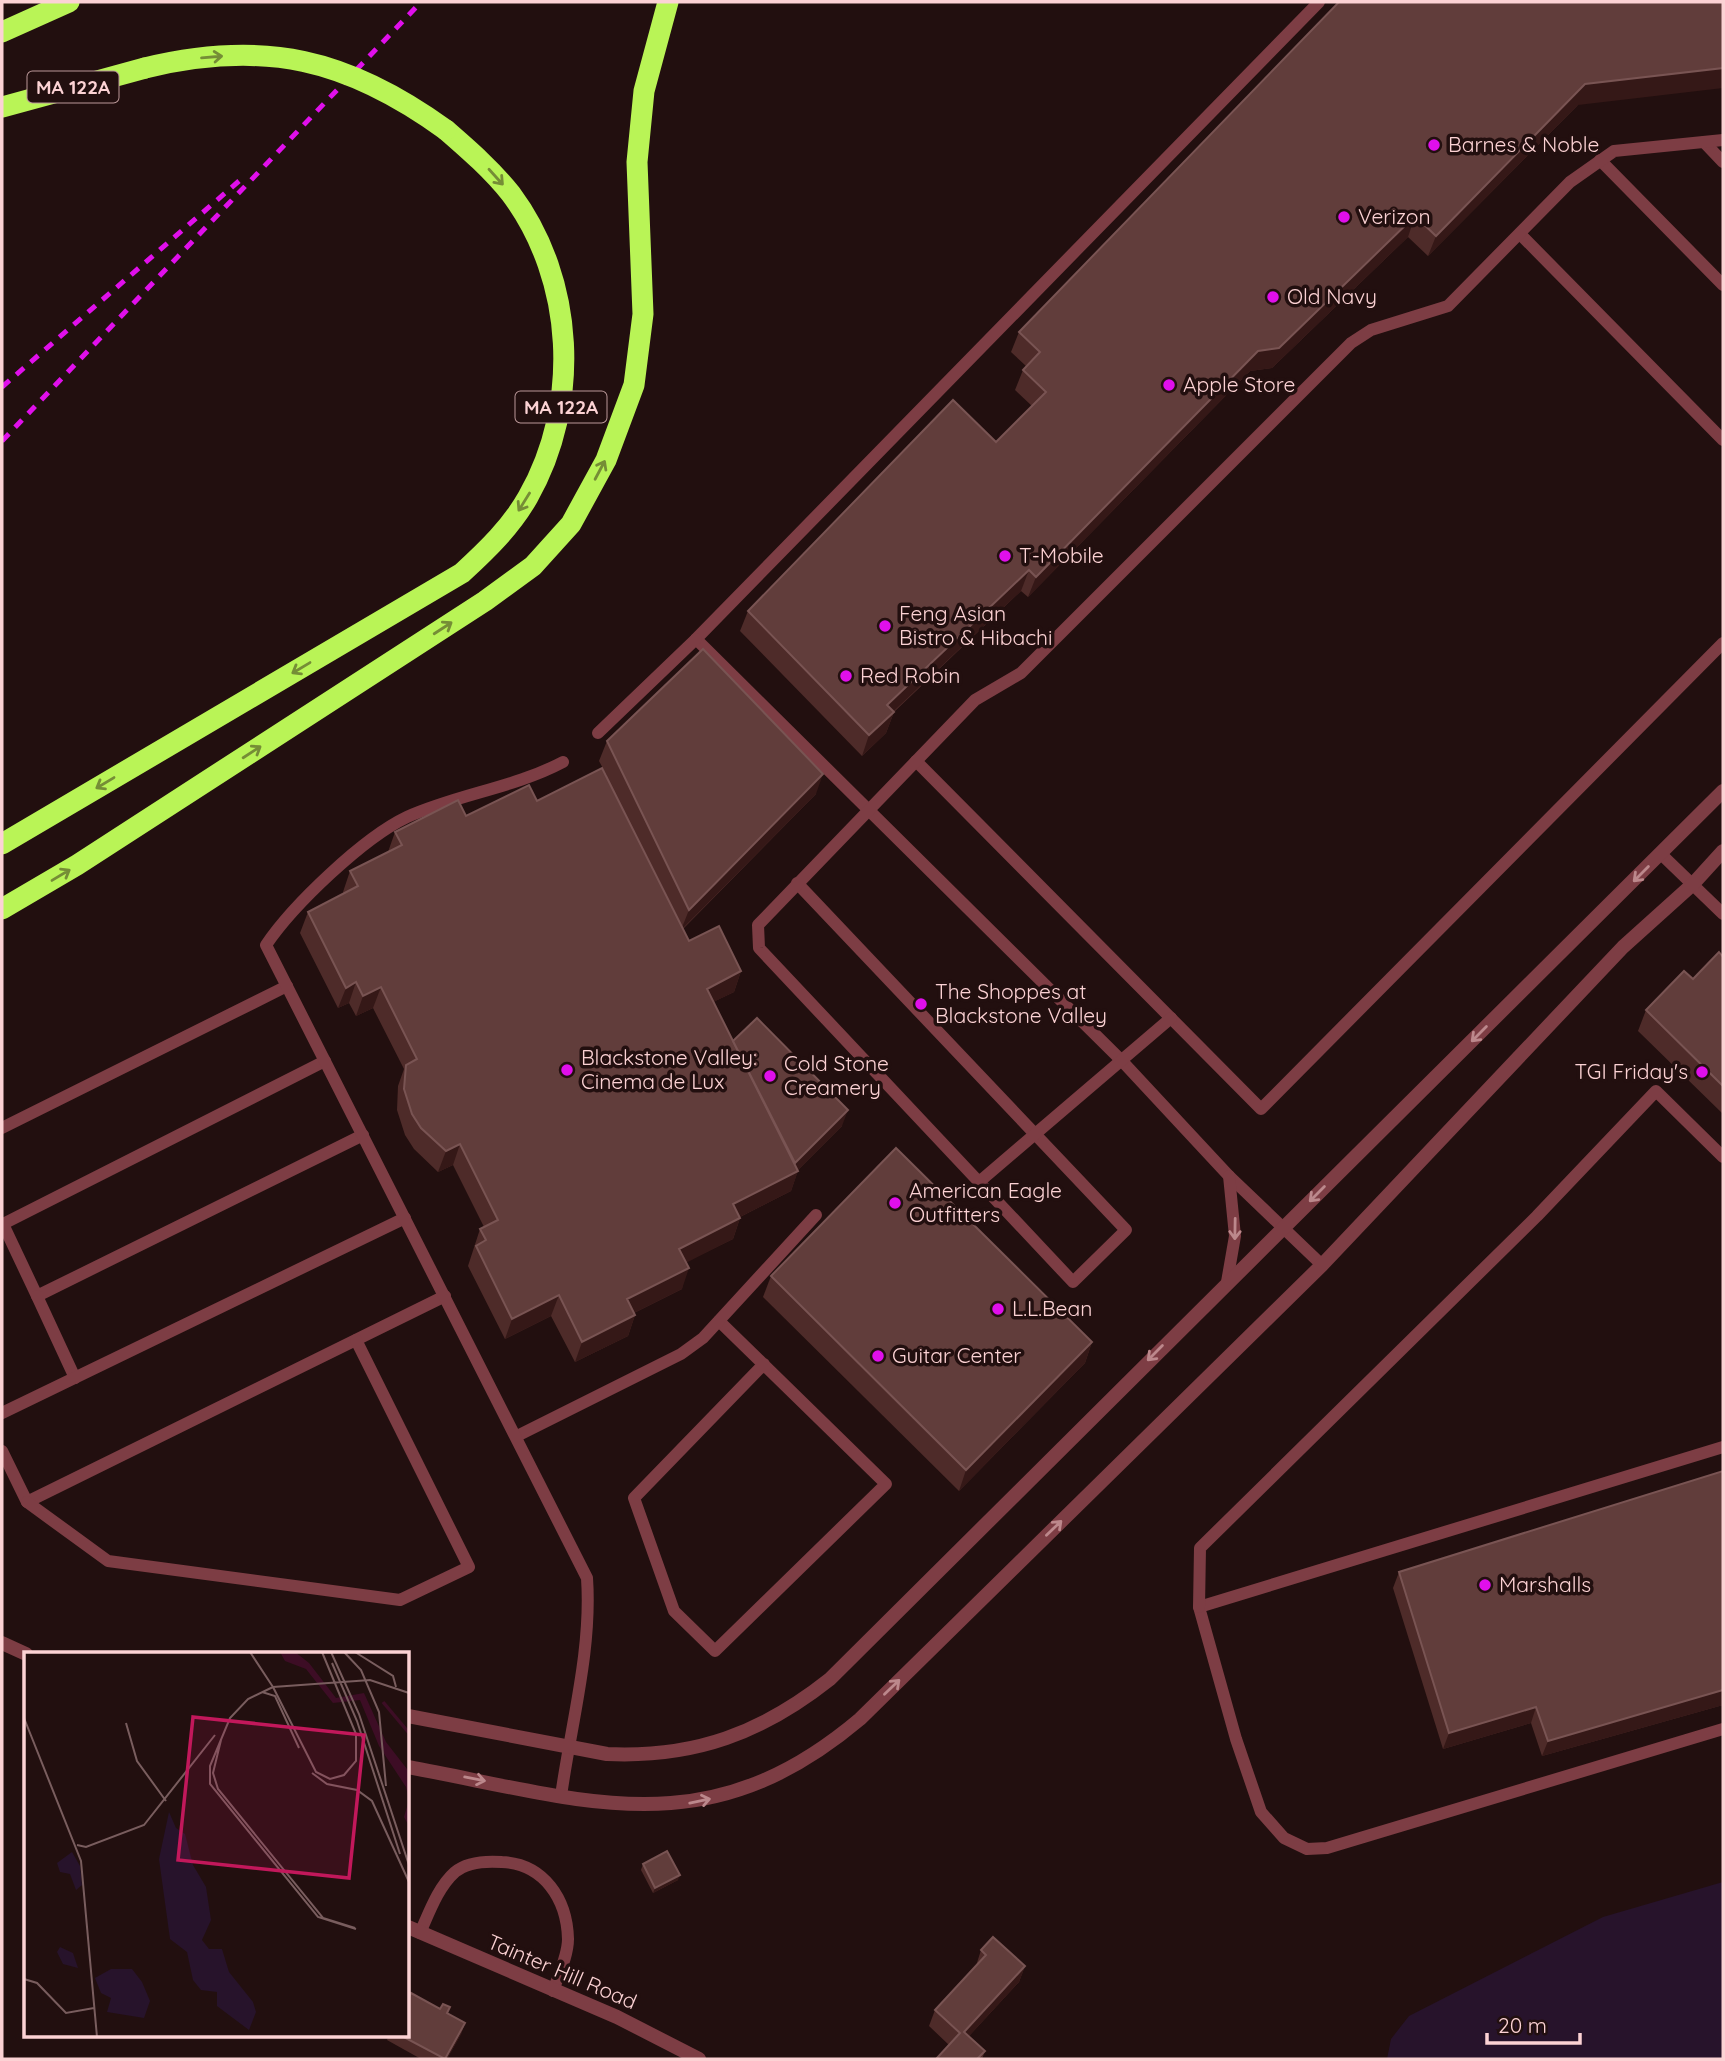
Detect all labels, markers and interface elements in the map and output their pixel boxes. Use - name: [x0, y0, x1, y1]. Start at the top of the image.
- one-way arrow: [201, 50, 223, 63]
- road number: MA 122A: [28, 72, 119, 102]
- place label: Barnes & Noble: [1448, 131, 1599, 157]
- marker: Barnes & Noble: [1426, 137, 1442, 153]
- one-way arrow: [487, 168, 504, 185]
- place label: Verizon: [1358, 203, 1431, 229]
- marker: Verizon: [1336, 209, 1352, 225]
- place label: Old Navy: [1287, 283, 1377, 309]
- marker: Old Navy: [1265, 289, 1281, 305]
- place label: Apple Store: [1183, 371, 1295, 397]
- marker: Apple Store: [1161, 377, 1177, 393]
- road number: MA 122A: [516, 392, 606, 422]
- one-way arrow: [594, 460, 607, 481]
- one-way arrow: [516, 492, 530, 512]
- place label: T-Mobile: [1019, 542, 1104, 568]
- marker: T-Mobile: [997, 548, 1013, 564]
- place label: Feng Asian Bistro & Hibachi: [899, 600, 1053, 650]
- marker: Feng Asian Bistro & Hibachi: [877, 618, 893, 634]
- one-way arrow: [433, 621, 452, 636]
- one-way arrow: [291, 661, 311, 675]
- place label: Red Robin: [860, 662, 960, 688]
- marker: Red Robin: [838, 668, 854, 684]
- one-way arrow: [242, 744, 261, 759]
- one-way arrow: [95, 777, 116, 790]
- one-way arrow: [1632, 866, 1649, 883]
- one-way arrow: [50, 867, 70, 881]
- place label: The Shoppes at Blackstone Valley: [935, 978, 1107, 1028]
- marker: The Shoppes at Blackstone Valley: [913, 996, 929, 1012]
- one-way arrow: [1470, 1025, 1487, 1042]
- place label: Blackstone Valley: Cinema de Lux: [581, 1044, 757, 1094]
- place label: Cold Stone Creamery: [784, 1050, 889, 1100]
- place label: TGI Friday's: [1575, 1058, 1688, 1084]
- marker: Blackstone Valley: Cinema de Lux: [559, 1062, 575, 1078]
- marker: TGI Friday's: [1694, 1064, 1710, 1080]
- marker: Cold Stone Creamery: [762, 1068, 778, 1084]
- place label: American Eagle Outfitters: [909, 1177, 1062, 1227]
- one-way arrow: [1308, 1185, 1325, 1202]
- marker: American Eagle Outfitters: [887, 1195, 903, 1211]
- one-way arrow: [1228, 1217, 1241, 1240]
- place label: L.L.Bean: [1012, 1295, 1092, 1321]
- marker: L.L.Bean: [990, 1301, 1006, 1317]
- place label: Guitar Center: [892, 1342, 1021, 1368]
- one-way arrow: [1146, 1345, 1163, 1362]
- marker: Guitar Center: [870, 1348, 886, 1364]
- one-way arrow: [1046, 1520, 1063, 1537]
- place label: Marshalls: [1499, 1571, 1591, 1597]
- marker: Marshalls: [1477, 1577, 1493, 1593]
- inset map: [24, 1652, 410, 2036]
- one-way arrow: [883, 1679, 900, 1696]
- one-way arrow: [463, 1773, 486, 1787]
- one-way arrow: [688, 1793, 711, 1807]
- street label: Tainter Hill Road: [484, 1928, 641, 2014]
- scale bar: [1487, 2002, 1580, 2046]
- text: 20 m: [1498, 2012, 1547, 2038]

